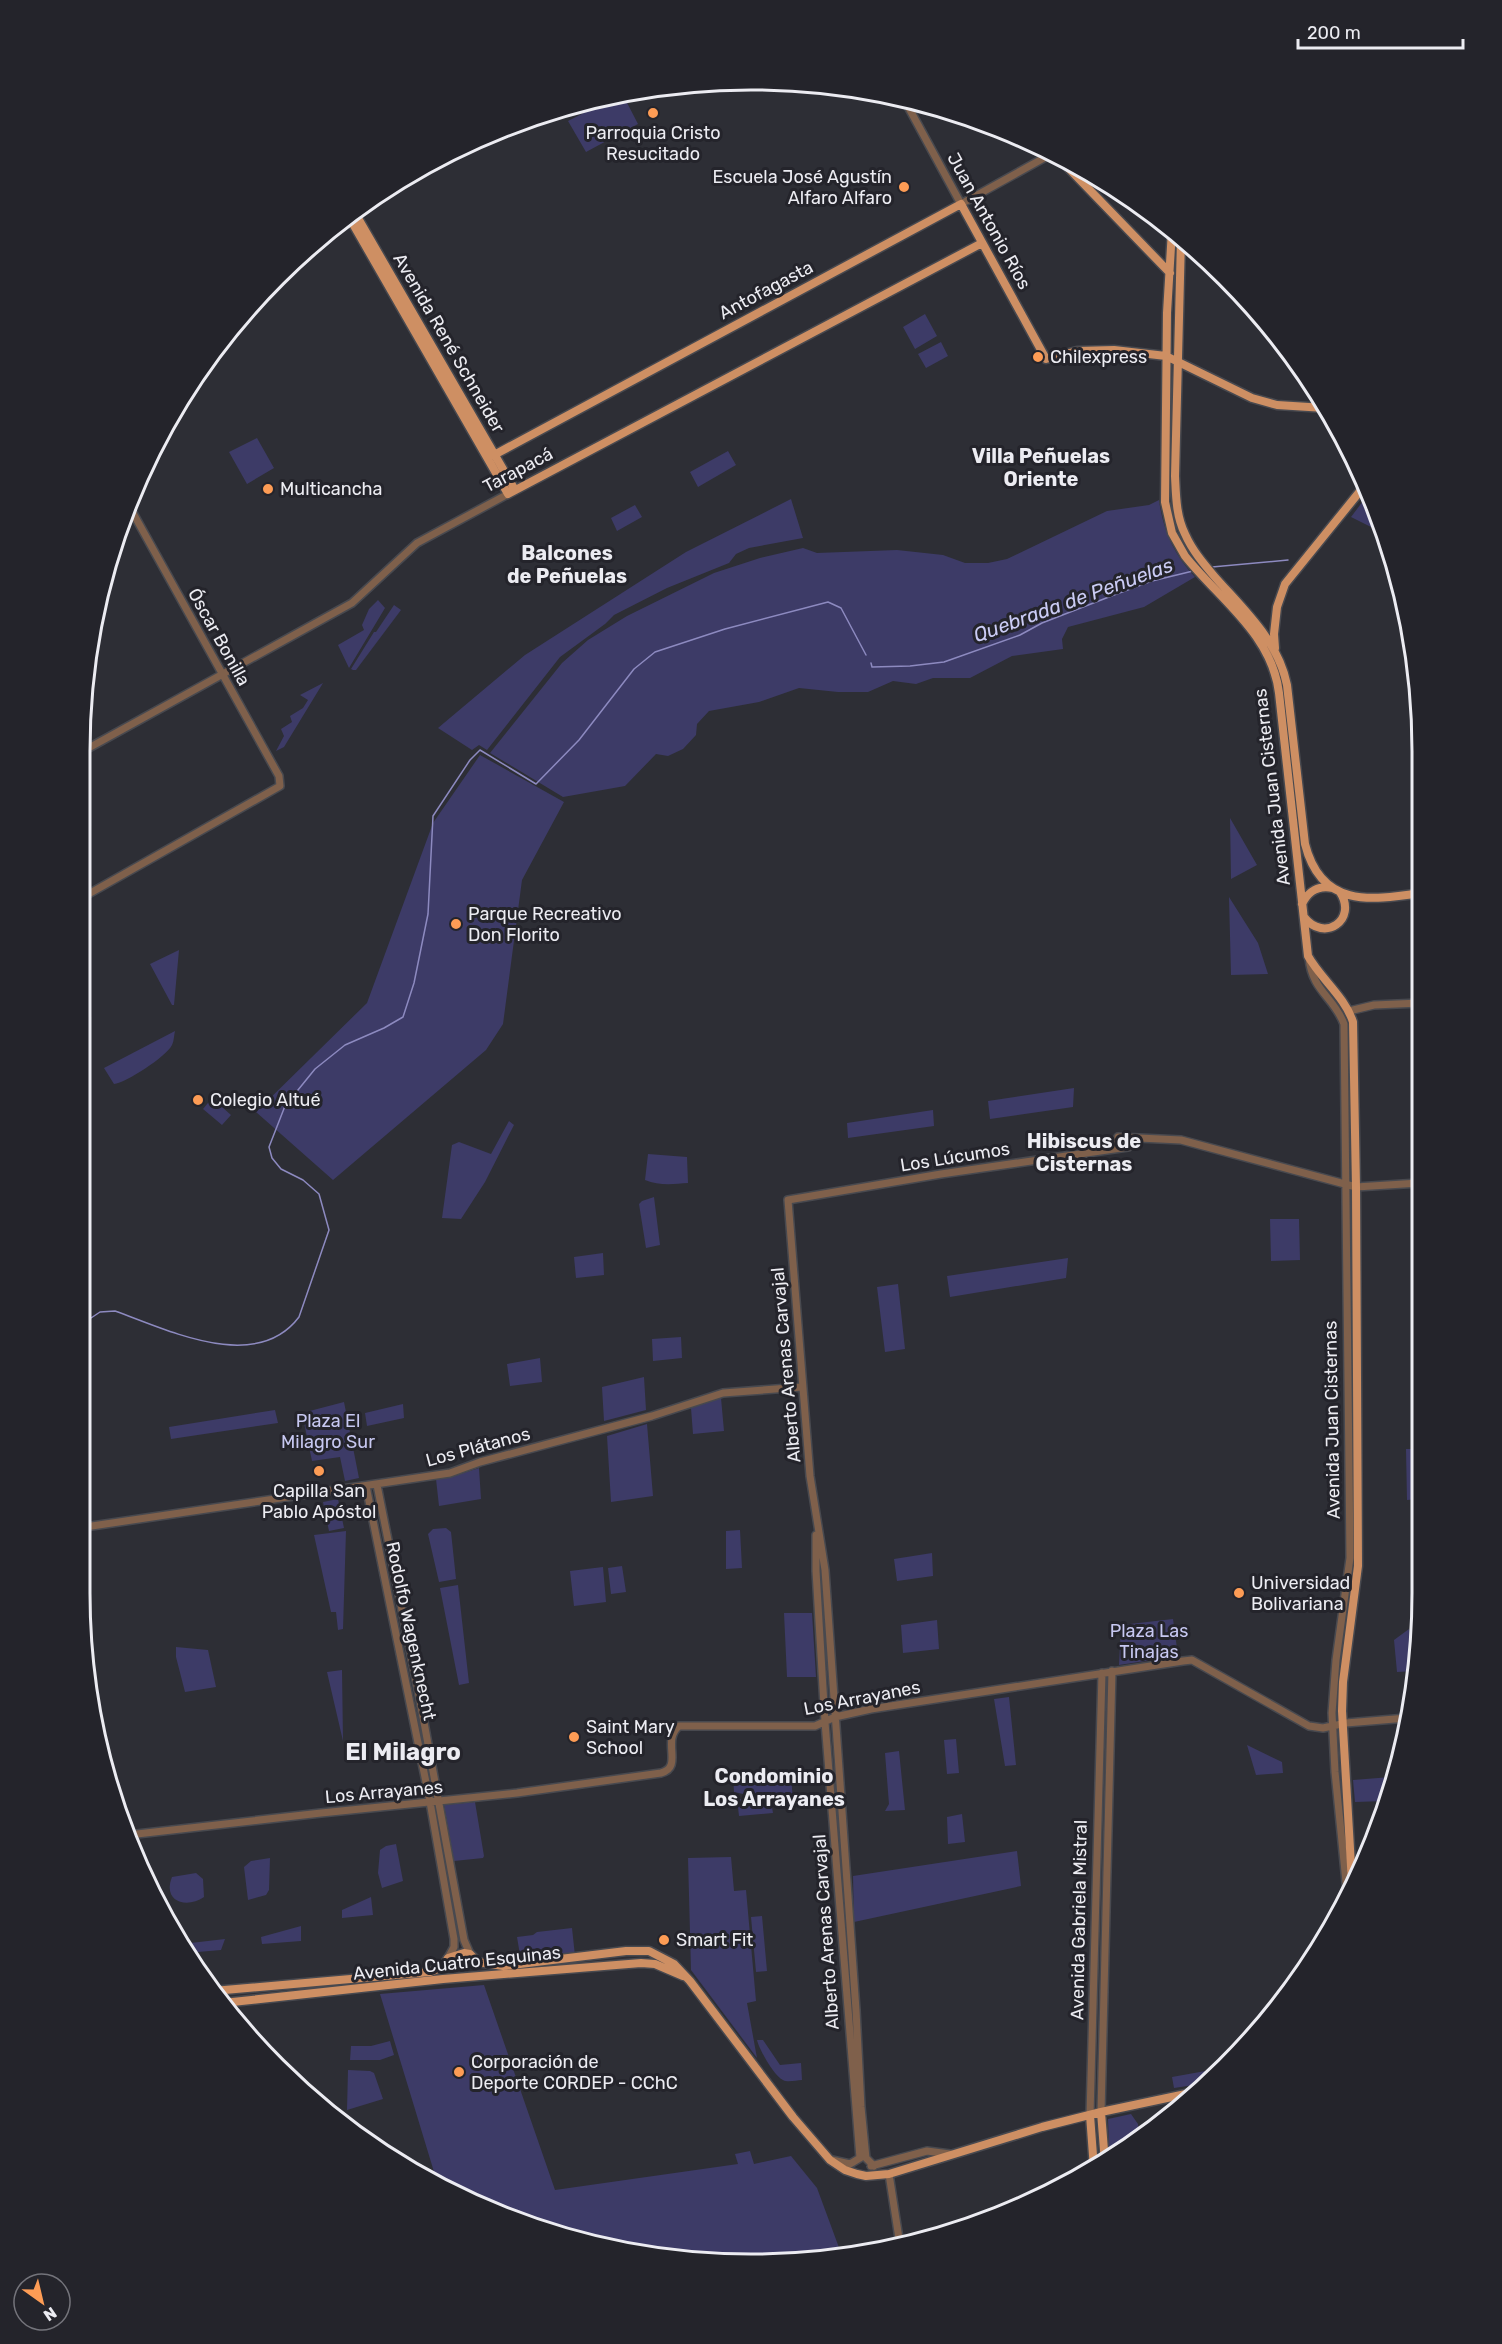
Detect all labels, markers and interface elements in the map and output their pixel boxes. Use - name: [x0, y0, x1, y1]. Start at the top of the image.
- scale bar: [1298, 12, 1463, 50]
- text: 200 m: [1307, 22, 1361, 44]
- marker: Parroquia Cristo Resucitado: [646, 106, 660, 120]
- place label: Parroquia Cristo Resucitado: [585, 122, 721, 165]
- street label: Juan Antonio Ríos: [942, 149, 1036, 293]
- place label: Escuela José Agustín Alfaro Alfaro: [712, 166, 892, 209]
- marker: Escuela José Agustín Alfaro Alfaro: [897, 180, 911, 194]
- street label: Avenida René Schneider: [389, 249, 510, 437]
- street label: Antofagasta: [715, 256, 817, 324]
- place label: Chilexpress: [1050, 346, 1147, 368]
- marker: Chilexpress: [1031, 350, 1045, 364]
- street label: Tarapacá: [479, 442, 557, 498]
- district label: Villa Peñuelas Oriente: [972, 444, 1110, 491]
- place label: Multicancha: [280, 478, 383, 500]
- marker: Multicancha: [261, 482, 275, 496]
- district label: Balcones de Peñuelas: [507, 541, 627, 588]
- water label: Quebrada de Peñuelas: [970, 553, 1176, 647]
- street label: Óscar Bonilla: [183, 584, 255, 690]
- street label: Avenida Juan Cisternas: [1249, 687, 1295, 887]
- place label: Parque Recreativo Don Florito: [468, 903, 622, 946]
- marker: Parque Recreativo Don Florito: [449, 917, 463, 931]
- place label: Colegio Altué: [210, 1089, 321, 1111]
- marker: Colegio Altué: [191, 1093, 205, 1107]
- district label: Hibiscus de Cisternas: [1027, 1129, 1141, 1176]
- street label: Los Lúcumos: [899, 1137, 1011, 1177]
- street label: Alberto Arenas Carvajal: [767, 1266, 805, 1464]
- street label: Avenida Juan Cisternas: [1319, 1321, 1345, 1519]
- park label: Plaza El Milagro Sur: [281, 1410, 375, 1453]
- street label: Los Plátanos: [423, 1423, 533, 1471]
- marker: Capilla San Pablo Apóstol: [312, 1464, 326, 1478]
- place label: Capilla San Pablo Apóstol: [262, 1480, 376, 1523]
- street label: Rodolfo Wagenknecht: [381, 1540, 441, 1722]
- place label: Universidad Bolivariana: [1251, 1572, 1350, 1615]
- marker: Universidad Bolivariana: [1232, 1586, 1246, 1600]
- park label: Plaza Las Tinajas: [1110, 1620, 1188, 1663]
- street label: Los Arrayanes: [802, 1676, 922, 1720]
- place label: Saint Mary School: [586, 1716, 675, 1759]
- marker: Saint Mary School: [567, 1730, 581, 1744]
- district label: El Milagro: [345, 1738, 461, 1766]
- district label: Condominio Los Arrayanes: [703, 1764, 845, 1811]
- street label: Los Arrayanes: [324, 1776, 444, 1808]
- street label: Avenida Gabriela Mistral: [1066, 1820, 1092, 2020]
- street label: Alberto Arenas Carvajal: [808, 1833, 844, 2031]
- place label: Smart Fit: [676, 1929, 753, 1951]
- marker: Smart Fit: [657, 1933, 671, 1947]
- street label: Avenida Cuatro Esquinas: [352, 1941, 562, 1985]
- place label: Corporación de Deporte CORDEP - CChC: [471, 2051, 678, 2094]
- marker: Corporación de Deporte CORDEP - CChC: [452, 2065, 466, 2079]
- north arrow: [12, 2272, 72, 2332]
- text: N: [40, 2303, 60, 2325]

